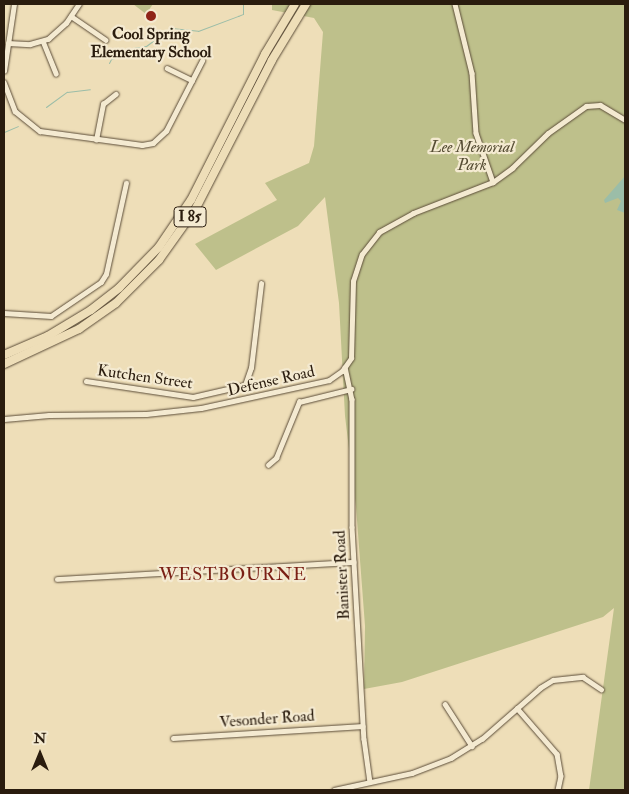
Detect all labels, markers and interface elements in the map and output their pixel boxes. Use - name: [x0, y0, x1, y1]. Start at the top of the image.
- marker: Cool Spring Elementary School: [145, 10, 157, 22]
- place label: Cool Spring Elementary School: [91, 24, 211, 62]
- park label: Lee Memorial Park: [430, 137, 514, 175]
- road number: I 85: [172, 204, 208, 230]
- street label: Kutchen Street: [96, 361, 194, 393]
- street label: Defense Road: [226, 362, 316, 400]
- street label: Banister Road: [330, 530, 354, 620]
- district label: WESTBOURNE: [158, 564, 308, 586]
- street label: Vesonder Road: [219, 706, 315, 732]
- north arrow: [15, 729, 65, 779]
- text: N: [34, 730, 46, 747]

